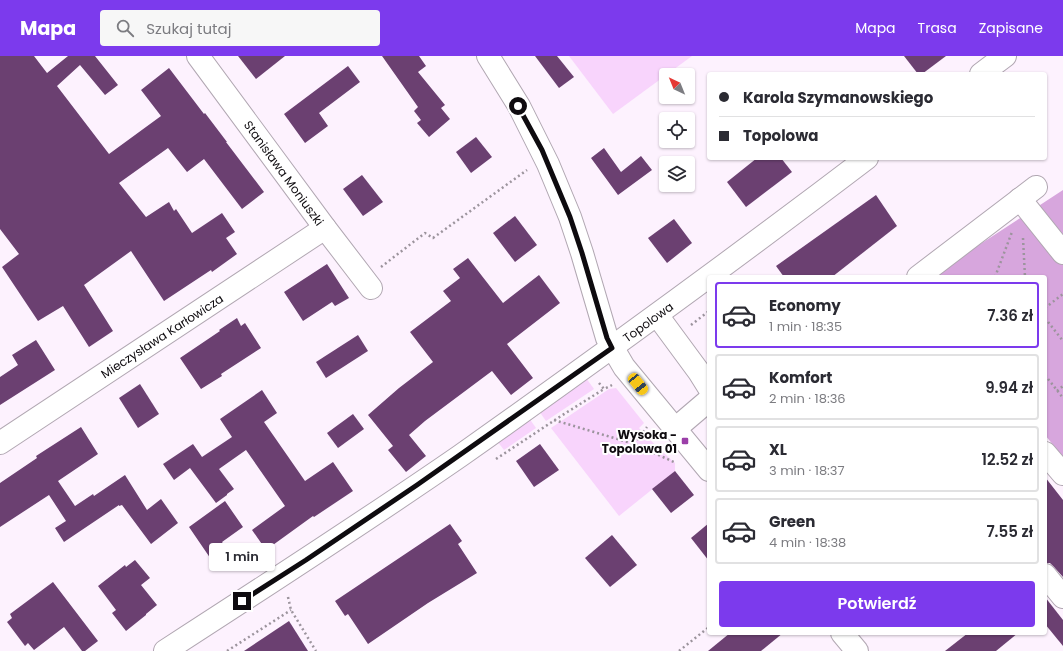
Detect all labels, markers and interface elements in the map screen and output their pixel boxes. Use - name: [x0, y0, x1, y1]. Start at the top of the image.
- search box: [100, 10, 380, 46]
- text: Mapa: [20, 15, 76, 42]
- icon: search: [114, 17, 136, 39]
- text: Szukaj tutaj: [146, 18, 231, 39]
- text: Mapa: [855, 18, 896, 38]
- text: Trasa: [918, 18, 957, 38]
- text: Zapisane: [979, 18, 1043, 38]
- north arrow: [659, 68, 695, 104]
- map controls: [659, 68, 695, 192]
- text: Karola Szymanowskiego: [743, 87, 933, 108]
- route start: [509, 97, 527, 115]
- button: locate: [659, 112, 695, 148]
- street label: Stanisława Moniuszki: [240, 117, 328, 229]
- text: Topolowa: [743, 125, 818, 146]
- button: layers: [659, 156, 695, 192]
- street label: Mieczysława Karłowicza: [97, 290, 227, 382]
- text: Economy: [769, 295, 841, 316]
- icon: car: [721, 297, 757, 333]
- street label: Topolowa: [619, 298, 677, 346]
- text: 7.36 zł: [987, 305, 1033, 326]
- text: 1 min · 18:35: [769, 317, 842, 336]
- text: Komfort: [769, 367, 832, 388]
- icon: car: [721, 369, 757, 405]
- car: [626, 371, 650, 397]
- text: 9.94 zł: [985, 377, 1033, 398]
- text: 2 min · 18:36: [769, 389, 846, 408]
- place label: Wysoka - Topolowa 01: [602, 426, 677, 457]
- marker: Wysoka - Topolowa 01: [680, 436, 690, 446]
- text: XL: [769, 439, 787, 460]
- icon: car: [721, 441, 757, 477]
- text: 12.52 zł: [982, 449, 1033, 470]
- text: 3 min · 18:37: [769, 461, 845, 480]
- text: Green: [769, 511, 815, 532]
- icon: car: [721, 513, 757, 549]
- text: 7.55 zł: [986, 521, 1033, 542]
- text: 4 min · 18:38: [769, 533, 846, 552]
- callout: 1 min: [209, 543, 275, 571]
- text: 1 min: [225, 547, 259, 566]
- button: Potwierdź: [719, 581, 1035, 627]
- route end: [233, 592, 251, 610]

